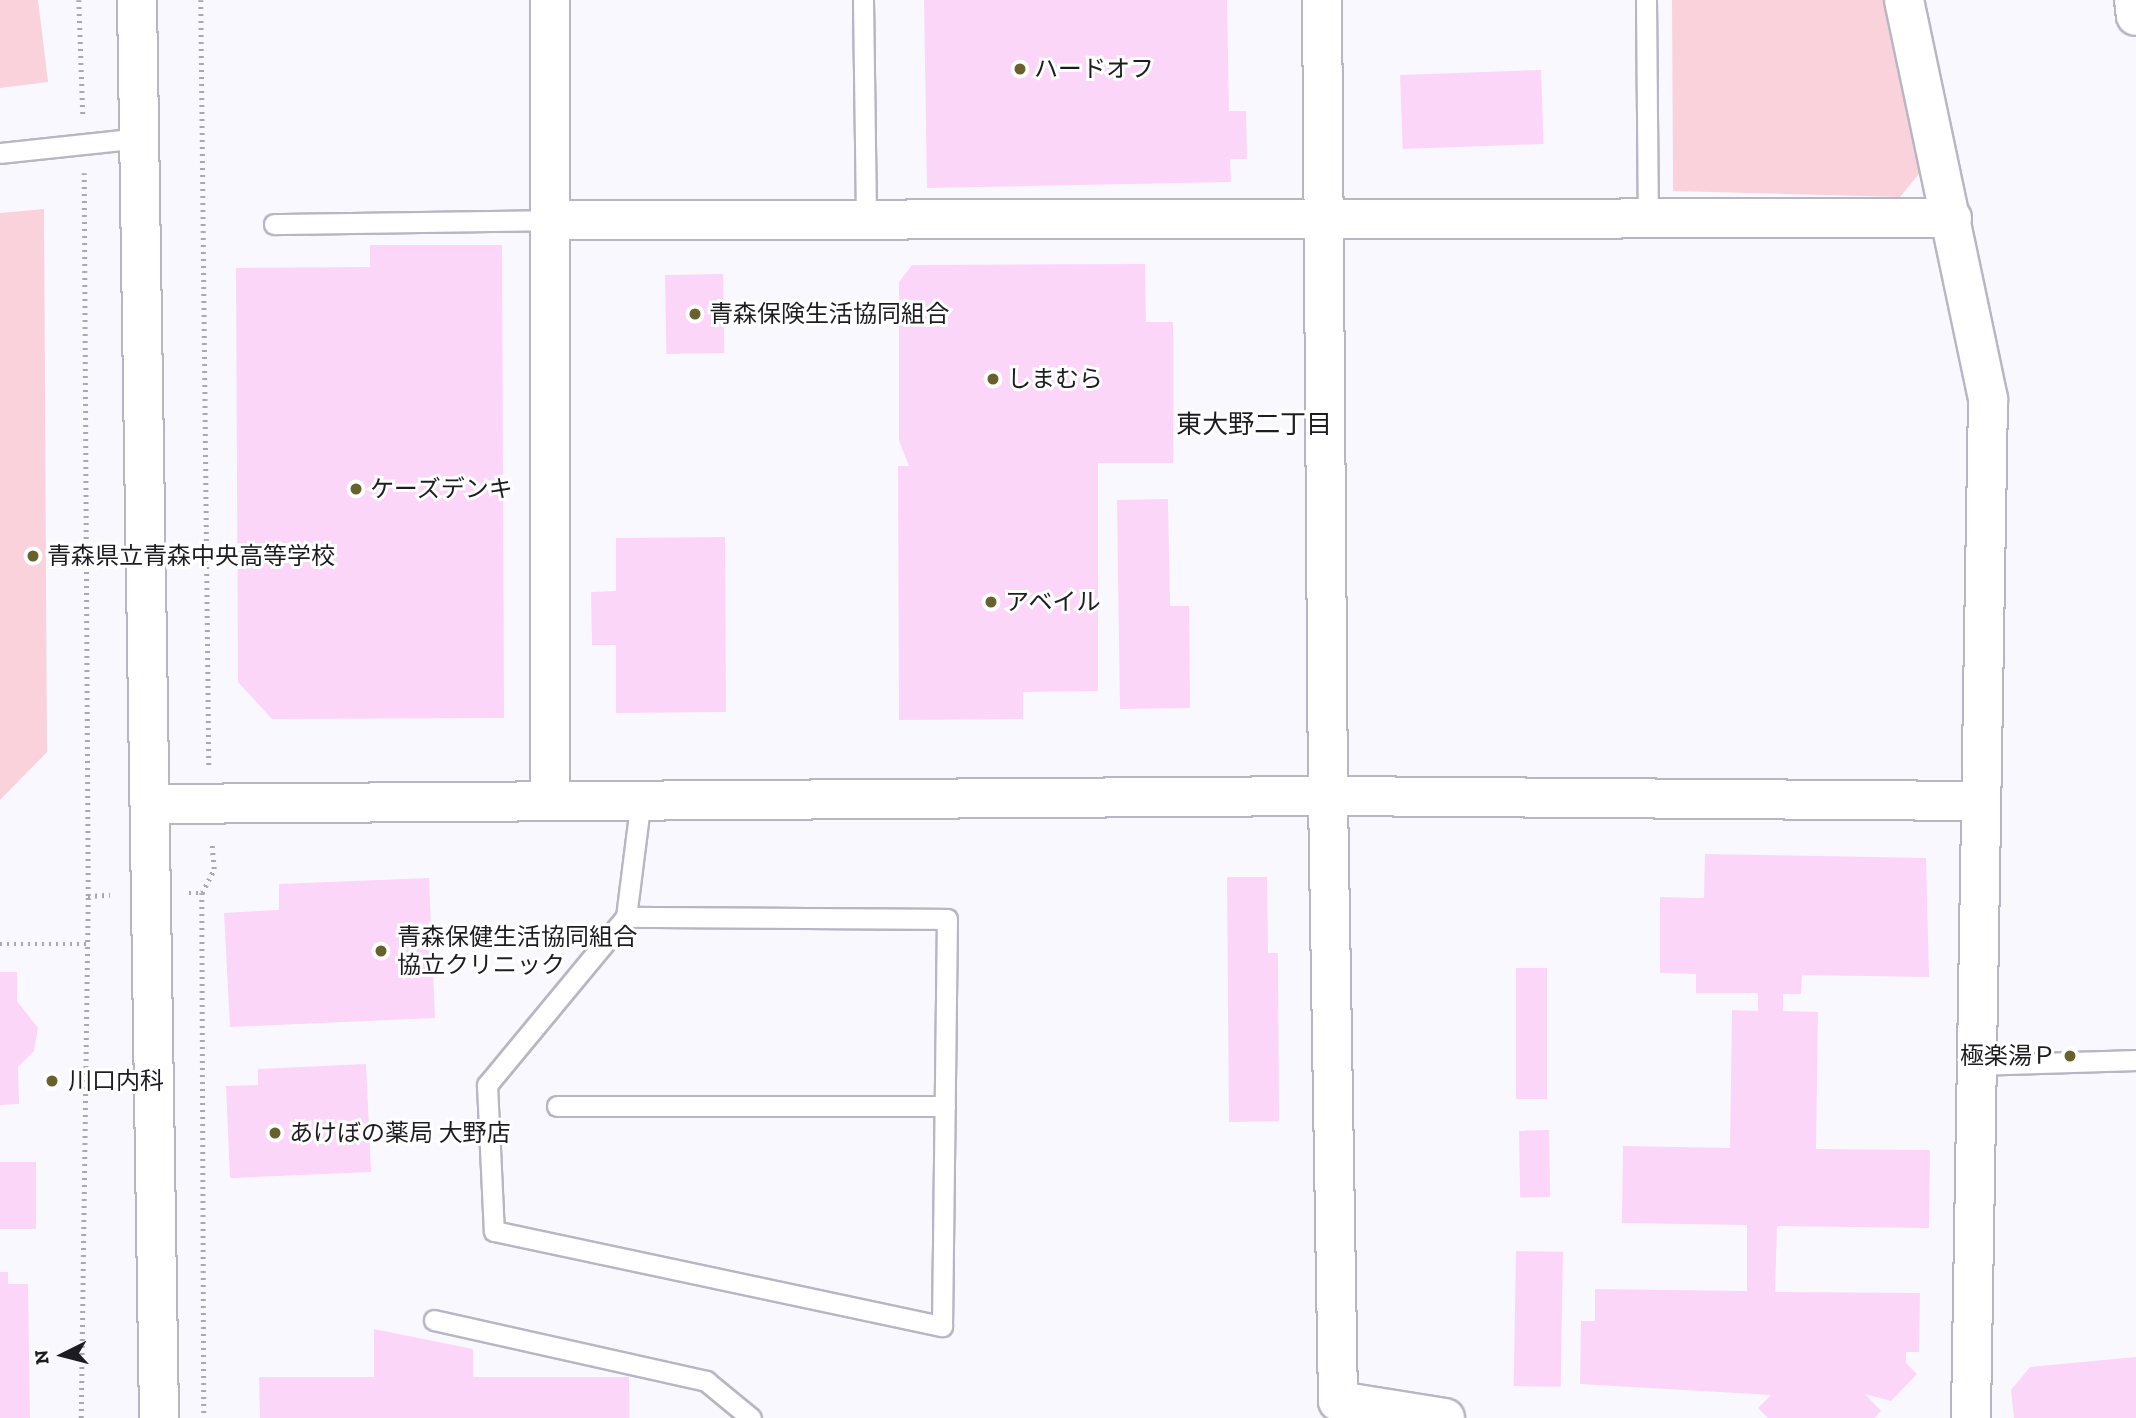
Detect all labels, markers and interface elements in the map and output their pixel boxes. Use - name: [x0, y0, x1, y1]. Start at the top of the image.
- place label: ハードオフ: [1034, 55, 1154, 83]
- marker: ハードオフ: [1012, 61, 1028, 77]
- place label: 青森保険生活協同組合: [709, 300, 949, 328]
- marker: 青森保険生活協同組合: [687, 306, 703, 322]
- place label: しまむら: [1007, 365, 1103, 393]
- marker: しまむら: [985, 371, 1001, 387]
- district label: 東大野二丁目: [1176, 409, 1332, 441]
- place label: ケーズデンキ: [370, 475, 514, 503]
- marker: ケーズデンキ: [348, 481, 364, 497]
- place label: 青森県立青森中央高等学校: [47, 542, 335, 570]
- marker: 青森県立青森中央高等学校: [25, 548, 41, 564]
- place label: アベイル: [1005, 588, 1101, 616]
- marker: アベイル: [983, 594, 999, 610]
- place label: 青森保健生活協同組合 協立クリニック: [397, 923, 637, 979]
- marker: 青森保健生活協同組合 協立クリニック: [371, 941, 391, 961]
- place label: 極楽湯Ｐ: [1960, 1042, 2056, 1070]
- marker: 極楽湯Ｐ: [2062, 1048, 2078, 1064]
- place label: 川口内科: [68, 1067, 164, 1095]
- marker: 川口内科: [42, 1071, 62, 1091]
- place label: あけぼの薬局 大野店: [289, 1119, 510, 1147]
- marker: あけぼの薬局 大野店: [267, 1125, 283, 1141]
- north arrow: [28, 1320, 98, 1390]
- text: N: [29, 1349, 54, 1366]

